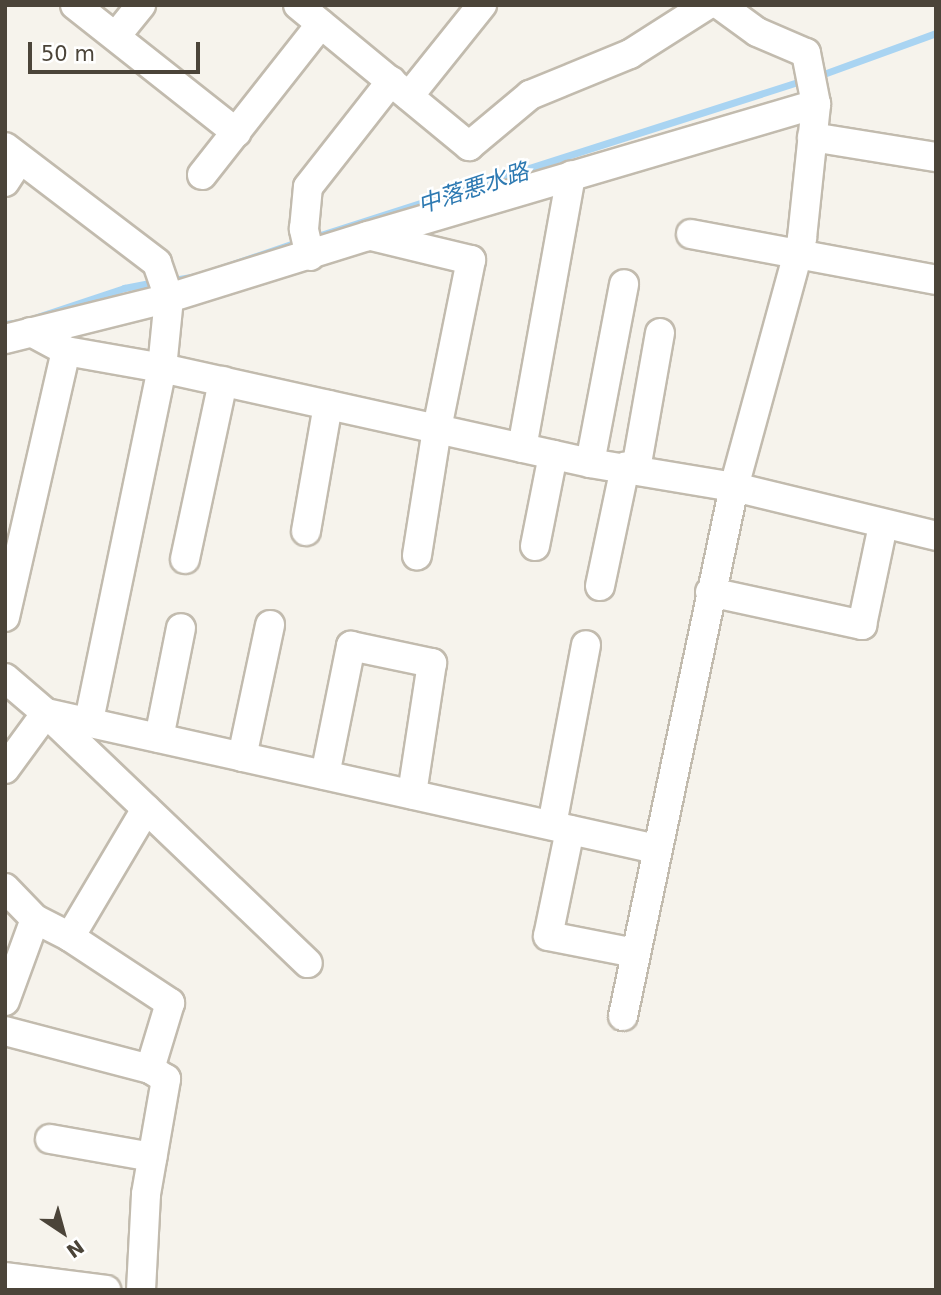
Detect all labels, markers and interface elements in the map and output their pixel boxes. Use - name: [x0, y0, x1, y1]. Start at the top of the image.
- scale bar: [32, 28, 203, 72]
- text: 50 m: [41, 42, 95, 66]
- water label: 中落悪水路: [414, 157, 532, 219]
- north arrow: [28, 1197, 98, 1267]
- text: N: [62, 1235, 88, 1263]

